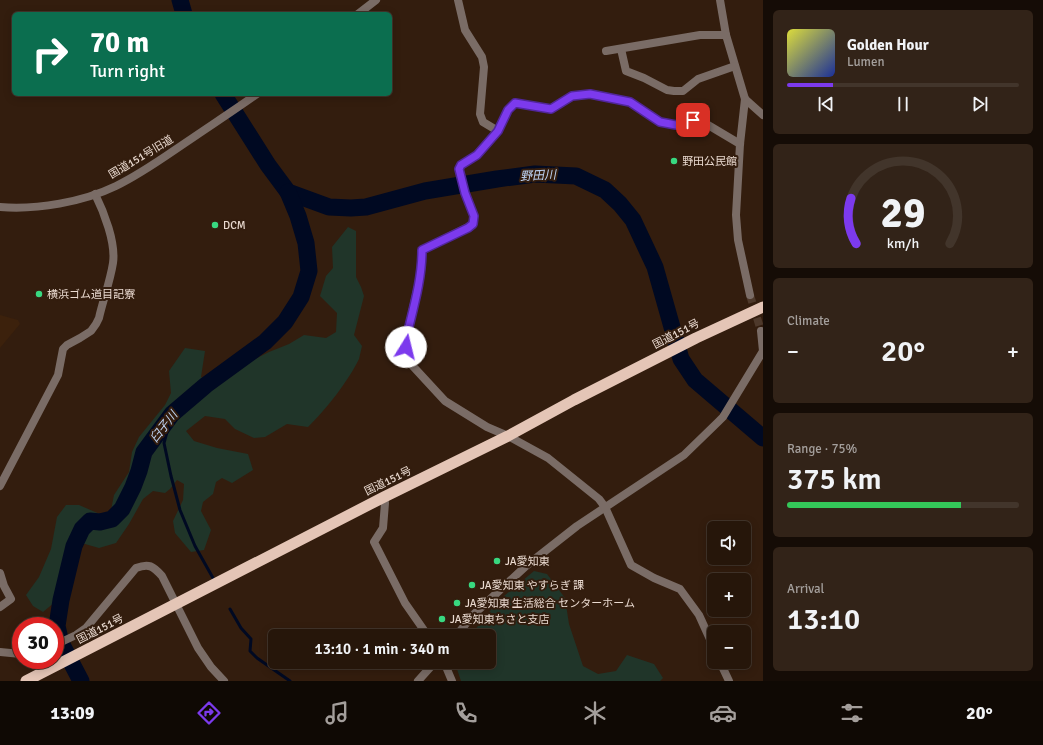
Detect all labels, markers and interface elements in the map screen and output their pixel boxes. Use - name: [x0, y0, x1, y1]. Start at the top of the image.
- text: 70 m: [90, 26, 149, 60]
- icon: right: [24, 28, 76, 80]
- text: Golden Hour: [847, 36, 929, 54]
- text: Lumen: [847, 54, 885, 70]
- text: Turn right: [90, 60, 165, 82]
- icon: previous: [815, 93, 837, 115]
- icon: pause: [892, 93, 914, 115]
- icon: next: [969, 93, 991, 115]
- pin: [676, 103, 710, 137]
- icon: arrive: [682, 109, 704, 131]
- street label: 国道151号旧道: [106, 133, 176, 181]
- place label: 野田公民館: [682, 155, 737, 168]
- marker: 野田公民館: [669, 156, 679, 166]
- water label: 野田川: [520, 167, 558, 184]
- text: 29: [881, 188, 925, 239]
- place label: DCM: [223, 219, 246, 232]
- marker: DCM: [210, 220, 220, 230]
- text: km/h: [887, 235, 919, 252]
- place label: 横浜ゴム道目記寮: [47, 288, 135, 301]
- marker: 横浜ゴム道目記寮: [34, 289, 44, 299]
- text: Climate: [787, 313, 830, 329]
- street label: 国道151号: [650, 317, 702, 351]
- position arrow: [385, 326, 427, 368]
- text: 20°: [881, 333, 925, 370]
- text: −: [787, 338, 799, 365]
- text: +: [1007, 338, 1019, 365]
- water label: 臼子川: [147, 407, 182, 446]
- text: Range · 75%: [787, 441, 857, 457]
- text: 375 km: [787, 461, 882, 498]
- street label: 国道151号: [362, 464, 414, 498]
- map controls: [707, 521, 751, 669]
- button: sound: [707, 521, 751, 565]
- place label: JA愛知東: [505, 555, 549, 568]
- marker: JA愛知東: [492, 556, 502, 566]
- button: +: [707, 573, 751, 617]
- place label: JA愛知東 やすらぎ 課: [480, 579, 584, 592]
- marker: JA愛知東 やすらぎ 課: [467, 580, 477, 590]
- text: Arrival: [787, 581, 824, 597]
- place label: JA愛知東 生活総合 センターホーム: [465, 597, 635, 610]
- marker: JA愛知東 生活総合 センターホーム: [452, 598, 462, 608]
- text: 13:10: [787, 601, 860, 638]
- street label: 国道151号: [74, 612, 126, 646]
- place label: JA愛知東ちさと支店: [450, 613, 549, 626]
- marker: JA愛知東ちさと支店: [437, 614, 447, 624]
- speed limit sign: 30: [12, 617, 64, 669]
- button: −: [707, 625, 751, 669]
- text: 13:10 · 1 min · 340 m: [315, 640, 449, 658]
- icon: directions: [195, 699, 223, 727]
- icon: music: [323, 699, 351, 727]
- icon: phone: [452, 699, 480, 727]
- icon: climate: [581, 699, 609, 727]
- icon: car: [709, 699, 737, 727]
- icon: filters: [838, 699, 866, 727]
- text: 13:09: [50, 702, 94, 724]
- text: 20°: [966, 702, 993, 724]

